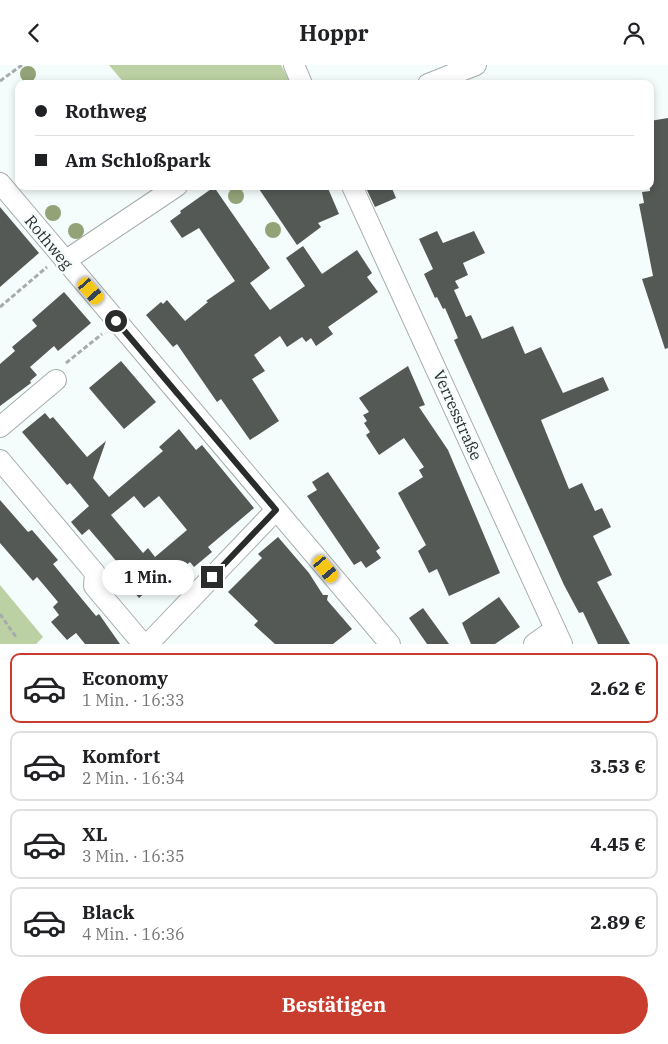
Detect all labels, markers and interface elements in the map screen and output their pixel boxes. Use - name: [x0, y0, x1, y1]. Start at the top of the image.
- text: Hoppr: [299, 18, 369, 47]
- icon: back: [20, 19, 48, 47]
- icon: person: [620, 19, 648, 47]
- text: Rothweg: [65, 99, 147, 123]
- text: Am Schloßpark: [65, 148, 211, 172]
- street label: Rothweg: [21, 211, 78, 273]
- car: [75, 275, 106, 307]
- route start: [105, 310, 127, 332]
- street label: Verresstraße: [429, 367, 487, 463]
- car: [310, 553, 341, 585]
- callout: 1 Min.: [102, 559, 194, 595]
- route end: [201, 566, 223, 588]
- text: 1 Min.: [124, 567, 172, 587]
- icon: car: [22, 666, 67, 711]
- text: Economy: [82, 666, 168, 690]
- text: 2.62 €: [590, 676, 646, 700]
- text: 1 Min. · 16:33: [82, 690, 185, 710]
- icon: car: [22, 744, 67, 789]
- text: Komfort: [82, 744, 160, 768]
- text: 3.53 €: [590, 754, 646, 778]
- text: 2 Min. · 16:34: [82, 768, 185, 788]
- icon: car: [22, 822, 67, 867]
- text: XL: [82, 822, 108, 846]
- text: 4.45 €: [590, 832, 646, 856]
- text: 3 Min. · 16:35: [82, 846, 185, 866]
- icon: car: [22, 900, 67, 945]
- text: Black: [82, 900, 134, 924]
- text: 2.89 €: [590, 910, 646, 934]
- text: 4 Min. · 16:36: [82, 924, 185, 944]
- button: Bestätigen: [20, 976, 648, 1034]

